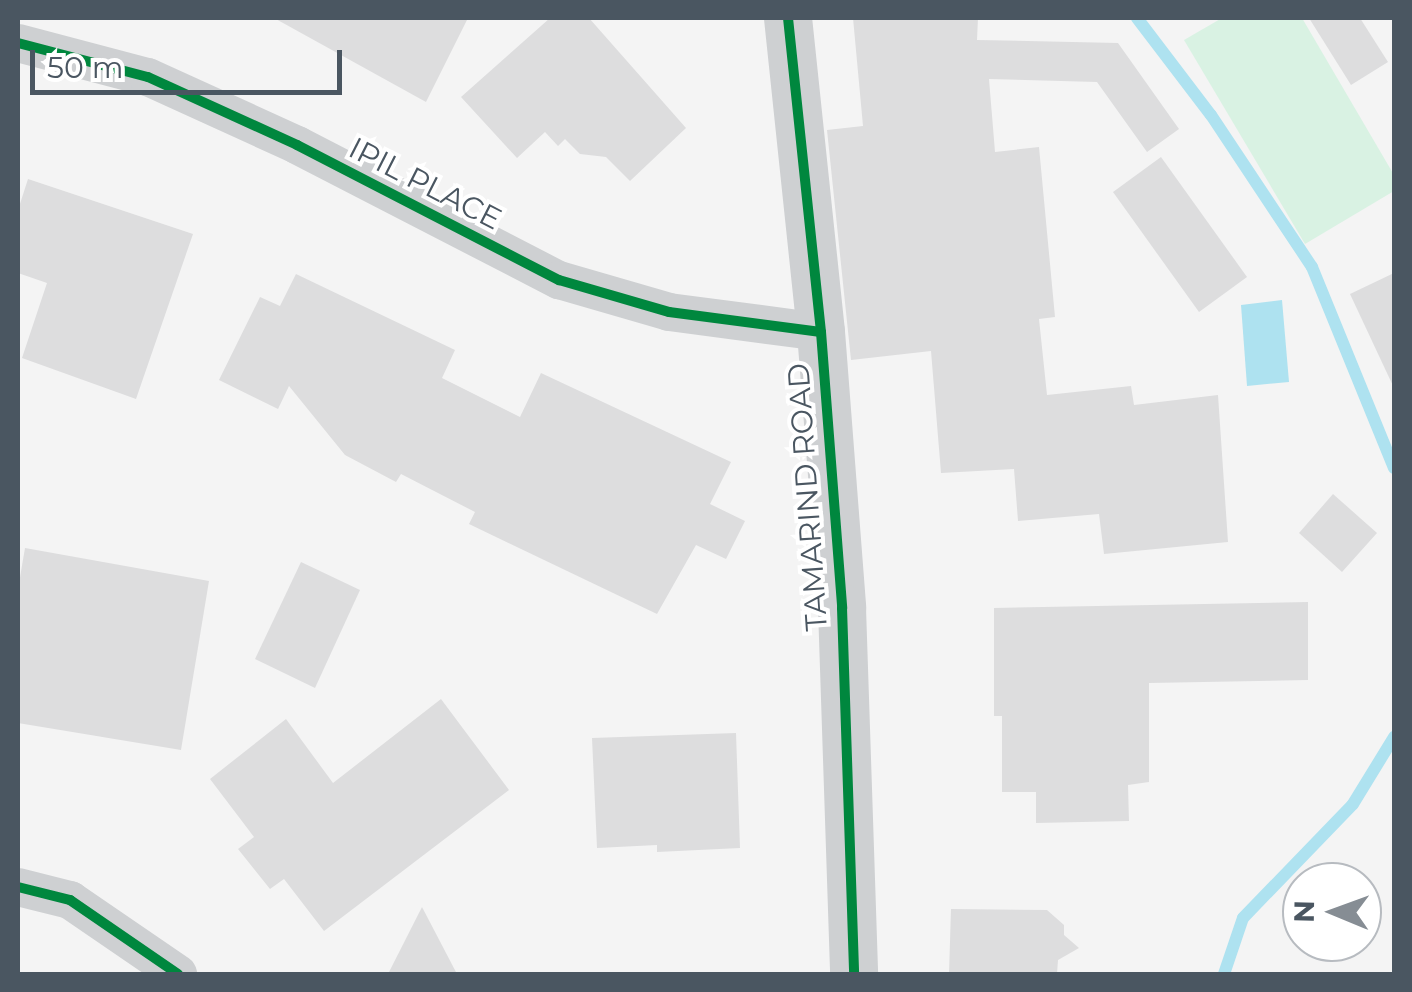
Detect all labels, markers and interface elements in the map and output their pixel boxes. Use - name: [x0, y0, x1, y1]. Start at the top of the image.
- scale bar: [35, 30, 348, 92]
- text: 50 m: [47, 49, 124, 86]
- street label: IPIL PLACE: [343, 130, 507, 238]
- street label: TAMARIND ROAD: [781, 362, 835, 632]
- north arrow: [1282, 862, 1382, 962]
- text: N: [1287, 900, 1321, 923]

